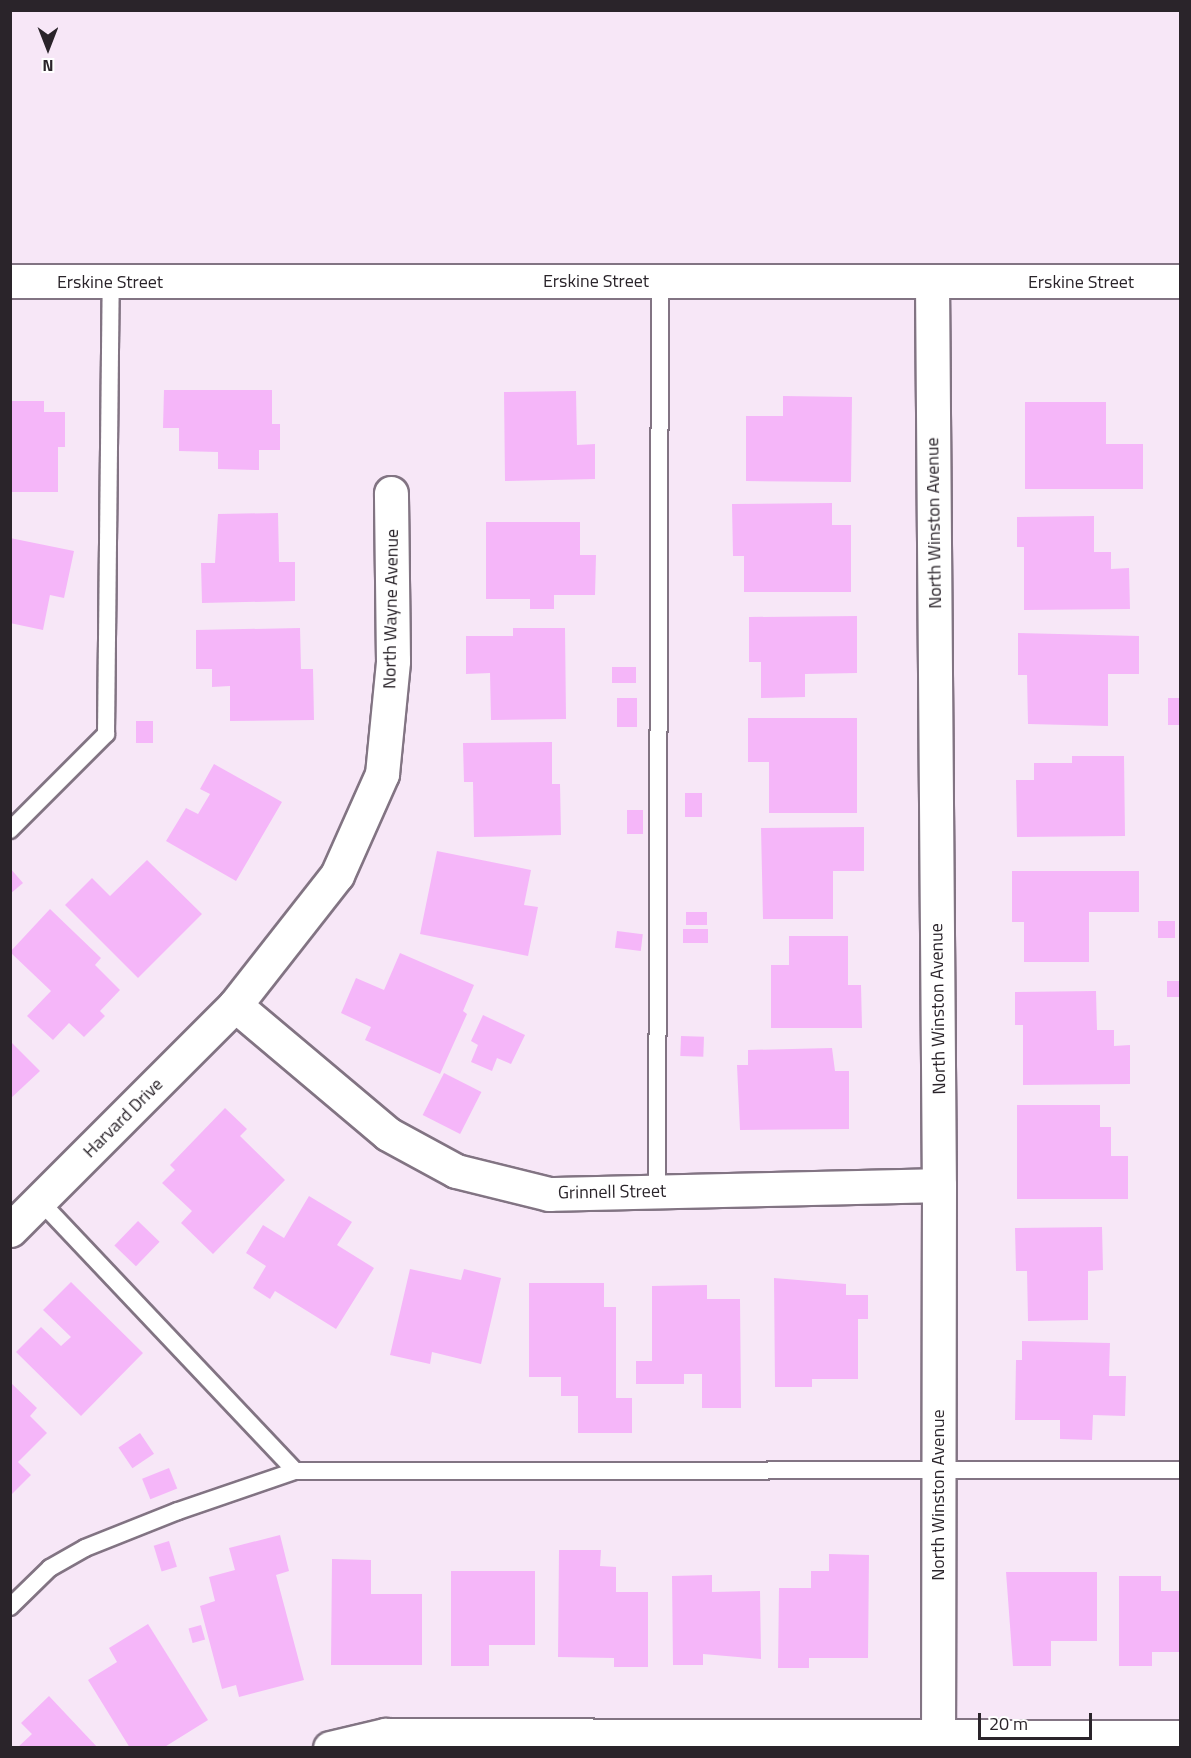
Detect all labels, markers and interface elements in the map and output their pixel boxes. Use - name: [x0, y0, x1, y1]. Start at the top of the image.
- north arrow: [18, 18, 78, 78]
- text: N: [42, 54, 54, 78]
- street label: Erskine Street: [543, 270, 649, 292]
- street label: Erskine Street: [57, 271, 163, 293]
- street label: Erskine Street: [1028, 271, 1134, 293]
- street label: North Winston Avenue: [922, 437, 946, 609]
- street label: North Wayne Avenue: [379, 529, 403, 689]
- street label: North Winston Avenue: [926, 923, 950, 1095]
- street label: Harvard Drive: [79, 1074, 167, 1162]
- street label: Grinnell Street: [558, 1180, 666, 1204]
- street label: North Winston Avenue: [927, 1409, 949, 1581]
- scale bar: [981, 1701, 1095, 1739]
- text: 20 m: [989, 1710, 1028, 1737]

